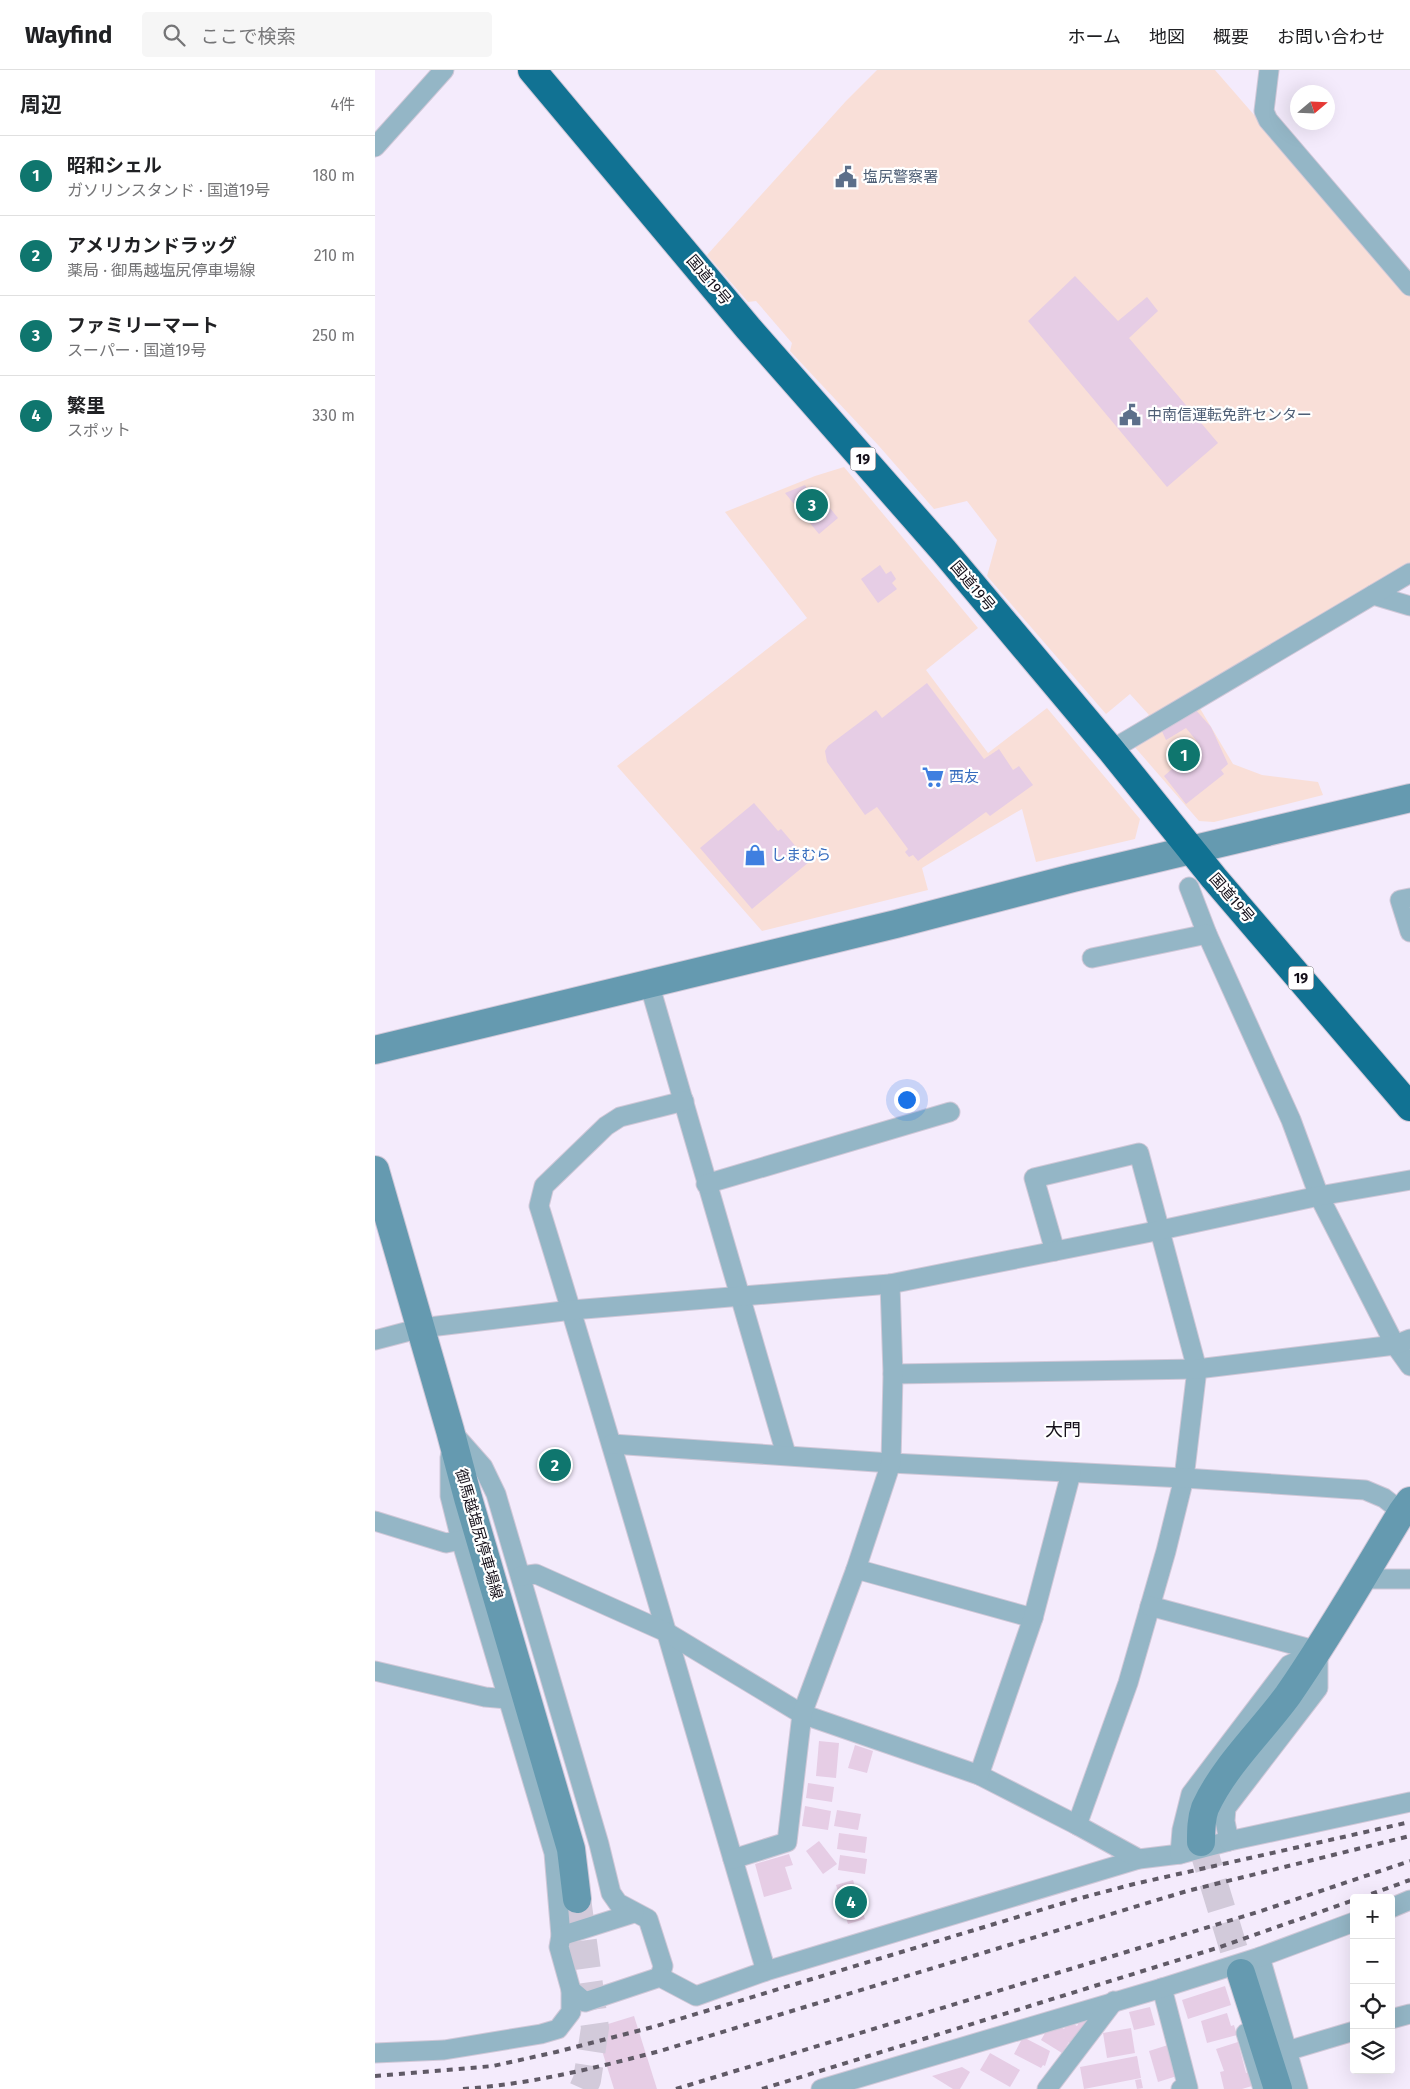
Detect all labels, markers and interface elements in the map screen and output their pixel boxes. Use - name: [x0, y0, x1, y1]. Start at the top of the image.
- search box: [142, 12, 492, 57]
- text: Wayfind: [25, 21, 112, 49]
- icon: search: [160, 21, 188, 49]
- text: ここで検索: [200, 25, 295, 48]
- text: ホーム: [1068, 26, 1121, 48]
- text: 地図: [1149, 26, 1185, 48]
- text: 概要: [1213, 26, 1249, 48]
- text: お問い合わせ: [1277, 26, 1385, 48]
- north arrow: [1290, 85, 1335, 130]
- text: 周辺: [20, 92, 62, 118]
- text: 4件: [330, 95, 355, 114]
- text: 昭和シェル: [67, 154, 162, 177]
- public building icon: 塩尻警察署: [833, 164, 859, 190]
- text: 1: [32, 166, 40, 185]
- text: 180 m: [312, 166, 355, 185]
- place label: 塩尻警察署: [863, 168, 938, 186]
- text: ガソリンスタンド · 国道19号: [67, 181, 270, 200]
- text: アメリカンドラッグ: [67, 234, 237, 257]
- text: 2: [32, 246, 40, 265]
- text: 210 m: [314, 246, 355, 265]
- street label: 国道19号: [683, 251, 735, 309]
- text: 薬局 · 御馬越塩尻停車場線: [67, 261, 255, 280]
- text: ファミリーマート: [67, 314, 219, 337]
- text: 3: [32, 326, 40, 345]
- text: 250 m: [312, 326, 355, 345]
- text: スーパー · 国道19号: [67, 341, 207, 360]
- text: 繁里: [67, 394, 105, 417]
- public building icon: 中南信運転免許センター: [1117, 402, 1143, 428]
- text: 4: [31, 406, 41, 425]
- text: 330 m: [312, 406, 355, 425]
- place label: 中南信運転免許センター: [1147, 406, 1312, 424]
- text: スポット: [67, 421, 131, 440]
- road number: 19: [851, 448, 875, 470]
- pin: 3: [796, 486, 828, 524]
- street label: 国道19号: [947, 557, 999, 615]
- pin: 1: [1168, 736, 1200, 774]
- supermarket icon: 西友: [920, 764, 946, 790]
- place label: 西友: [949, 768, 979, 786]
- shop icon: しまむら: [742, 842, 768, 868]
- place label: しまむら: [771, 846, 831, 864]
- street label: 国道19号: [1206, 870, 1258, 926]
- road number: 19: [1289, 966, 1313, 990]
- your location: [894, 1087, 920, 1113]
- district label: 大門: [1045, 1419, 1081, 1441]
- pin: 2: [539, 1446, 571, 1484]
- street label: 御馬越塩尻停車場線: [452, 1467, 506, 1601]
- pin: 4: [835, 1883, 867, 1921]
- map controls: [1350, 1894, 1395, 2074]
- button: +: [1350, 1894, 1395, 1939]
- button: −: [1350, 1939, 1395, 1984]
- button: locate: [1350, 1984, 1395, 2029]
- button: layers: [1350, 2029, 1395, 2074]

